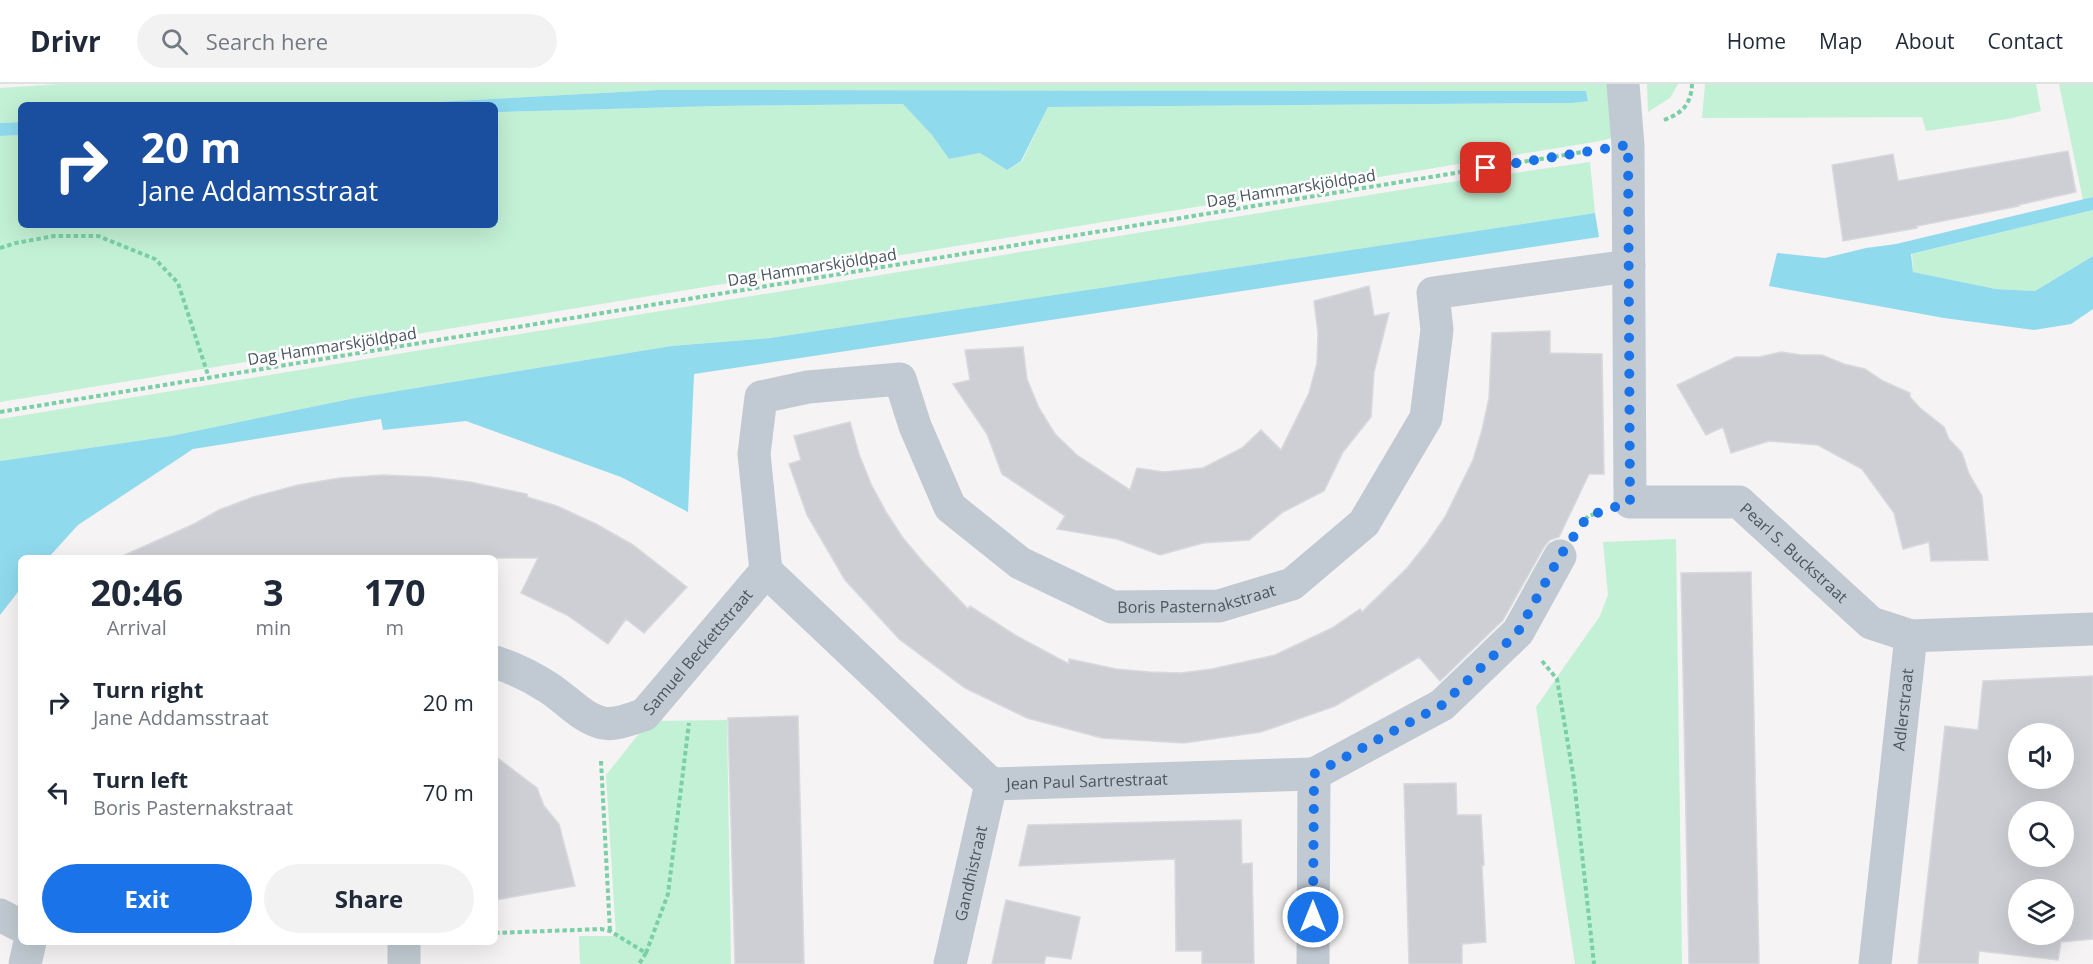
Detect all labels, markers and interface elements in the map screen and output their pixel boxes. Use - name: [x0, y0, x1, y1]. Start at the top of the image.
- search box: [137, 14, 557, 68]
- text: Drivr: [30, 22, 101, 60]
- icon: search: [158, 25, 191, 58]
- text: Search here: [206, 26, 328, 56]
- text: Home: [1727, 27, 1786, 55]
- text: Map: [1819, 27, 1862, 55]
- text: About: [1895, 27, 1955, 55]
- text: Contact: [1988, 27, 2063, 55]
- text: 20 m: [141, 118, 241, 175]
- icon: right: [42, 126, 120, 204]
- pin: [1460, 142, 1511, 193]
- icon: arrive: [1469, 151, 1502, 184]
- street label: Dag Hammarskjöldpad: [1205, 164, 1377, 212]
- text: Jane Addamsstraat: [141, 172, 378, 209]
- street label: Dag Hammarskjöldpad: [726, 243, 898, 291]
- street label: Dag Hammarskjöldpad: [246, 322, 418, 370]
- street label: Pearl S. Buckstraat: [1735, 497, 1853, 608]
- text: 20:46: [90, 568, 183, 617]
- text: 3: [263, 568, 284, 617]
- text: 170: [364, 568, 426, 617]
- street label: Boris Pasternakstraat: [1117, 579, 1278, 618]
- street label: Samuel Beckettstraat: [638, 584, 757, 719]
- text: Arrival: [107, 614, 167, 641]
- text: min: [255, 614, 291, 641]
- text: m: [385, 614, 404, 641]
- street label: Adlerstraat: [1887, 667, 1918, 752]
- text: Turn right: [93, 674, 204, 704]
- icon: right: [42, 686, 75, 719]
- text: 20 m: [423, 687, 474, 717]
- text: Jane Addamsstraat: [93, 704, 269, 731]
- map controls: [2008, 723, 2074, 945]
- button: sound: [2008, 723, 2074, 789]
- text: Turn left: [93, 764, 188, 794]
- street label: Jean Paul Sartrestraat: [1004, 768, 1168, 795]
- icon: left: [42, 776, 75, 809]
- text: 70 m: [423, 777, 474, 807]
- text: Boris Pasternakstraat: [93, 794, 293, 821]
- button: search: [2008, 801, 2074, 867]
- street label: Gandhistraat: [949, 823, 992, 923]
- button: Exit: [42, 864, 252, 933]
- button: Share: [264, 864, 474, 933]
- button: layers: [2008, 879, 2074, 945]
- position arrow: [1281, 885, 1345, 949]

